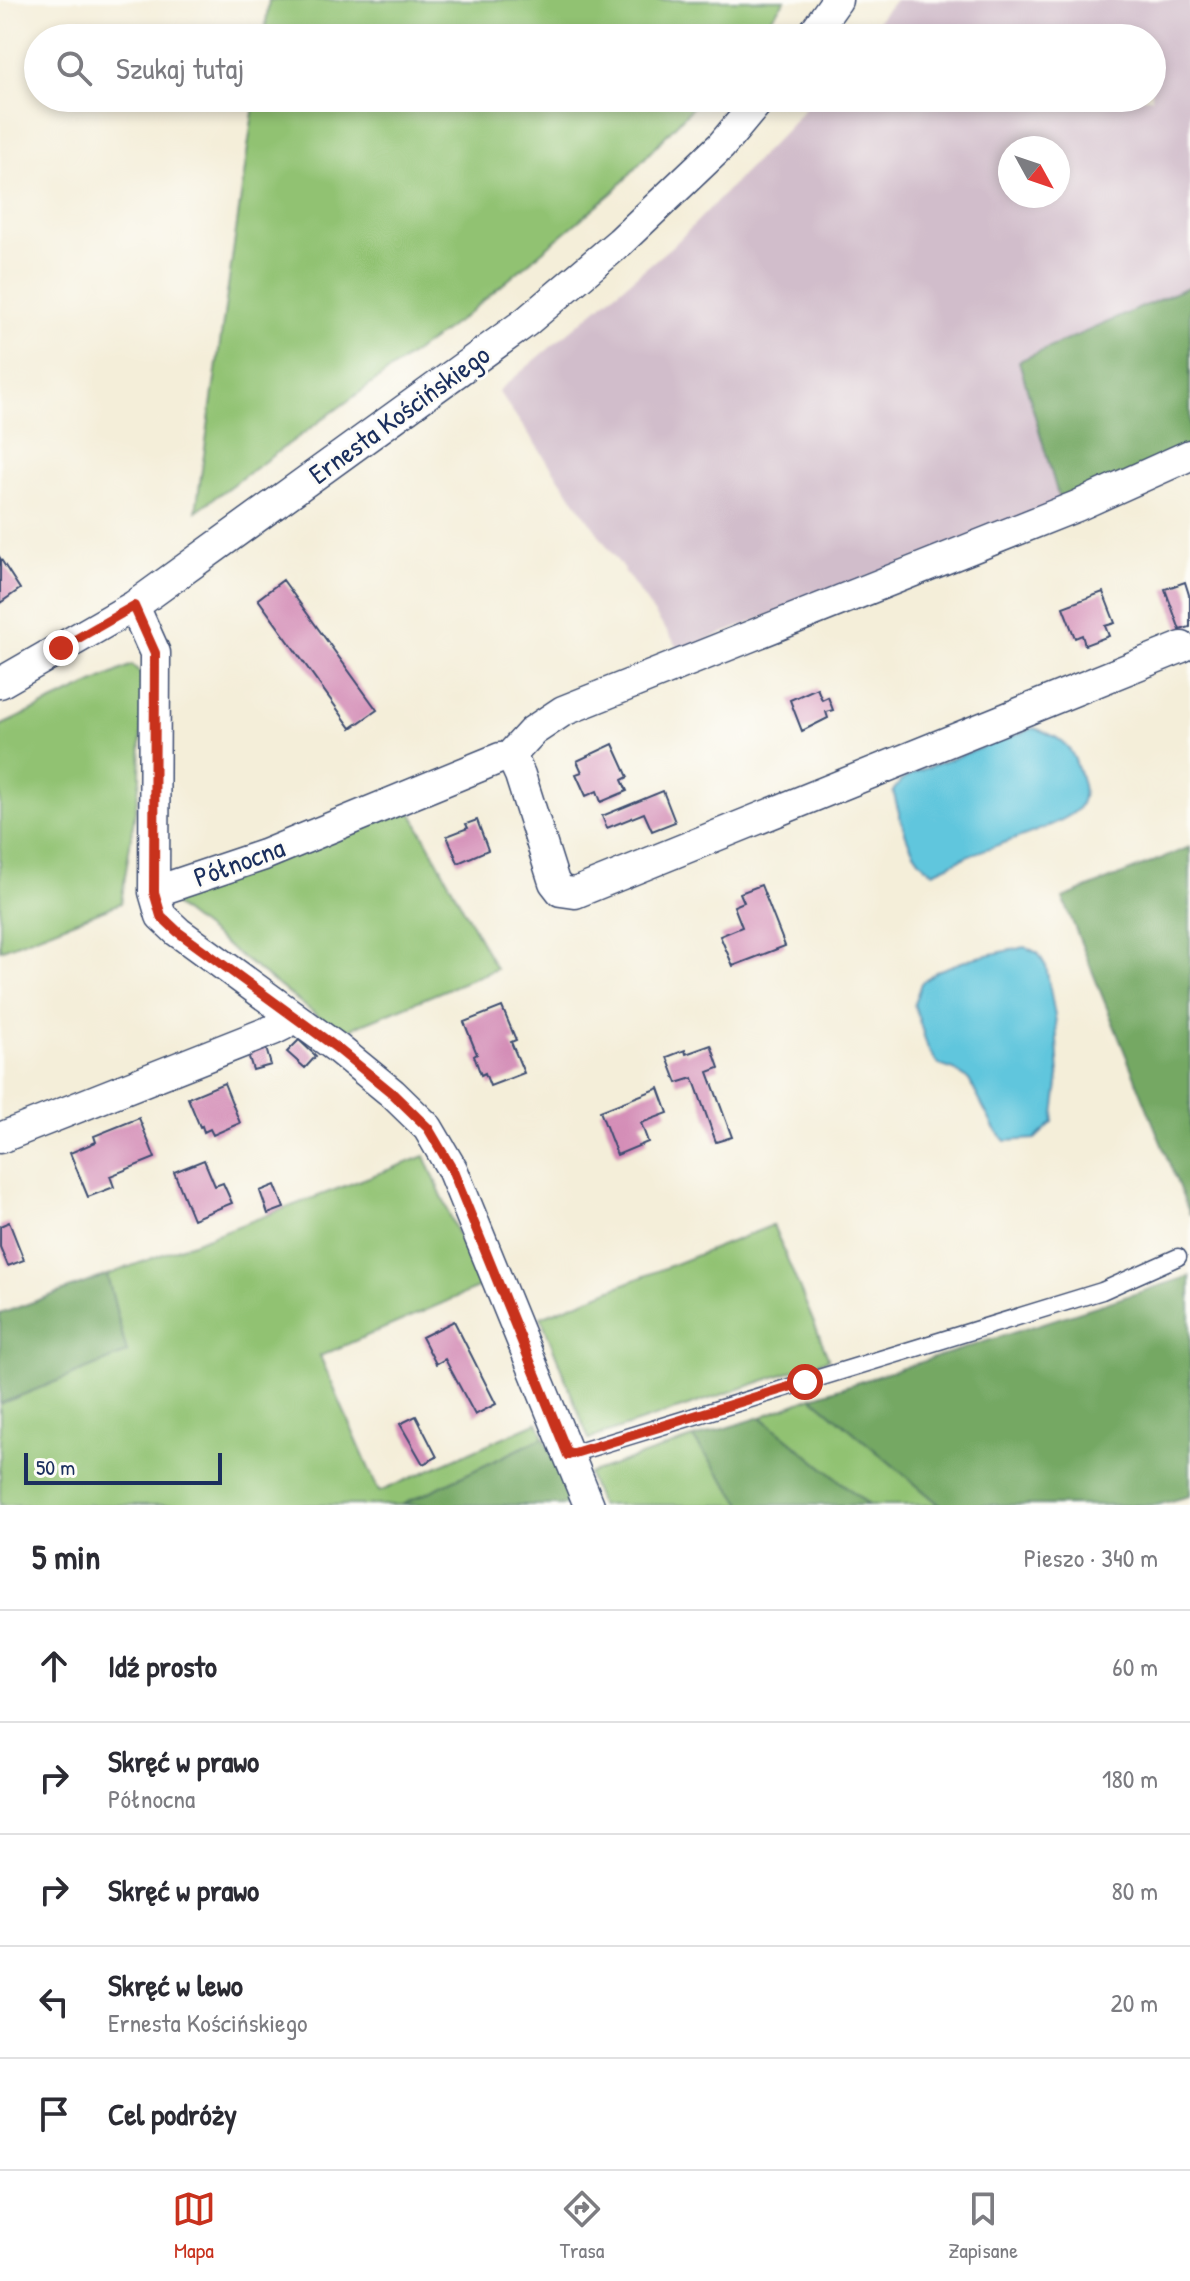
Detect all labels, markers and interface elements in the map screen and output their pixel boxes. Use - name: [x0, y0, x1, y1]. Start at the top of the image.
- search box: [24, 24, 1166, 112]
- icon: search: [52, 46, 96, 90]
- text: Szukaj tutaj: [116, 48, 244, 88]
- north arrow: [998, 136, 1070, 208]
- street label: Ernesta Kościńskiego: [301, 335, 497, 493]
- route end: [43, 630, 79, 666]
- street label: Północna: [188, 828, 290, 896]
- route start: [787, 1364, 823, 1400]
- scale bar: [24, 1449, 222, 1485]
- text: 50 m: [36, 1452, 75, 1482]
- text: 5 min: [32, 1534, 100, 1580]
- text: Pieszo · 340 m: [1024, 1540, 1158, 1575]
- icon: ahead: [32, 1644, 76, 1688]
- text: Idź prosto: [108, 1646, 217, 1686]
- text: 60 m: [1112, 1649, 1158, 1684]
- text: Skręć w prawo: [108, 1741, 259, 1781]
- icon: right: [32, 1756, 76, 1800]
- text: 180 m: [1102, 1761, 1158, 1796]
- text: Północna: [108, 1781, 195, 1816]
- icon: right: [32, 1868, 76, 1912]
- text: Skręć w prawo: [108, 1870, 259, 1910]
- text: 80 m: [1111, 1873, 1158, 1908]
- text: Skręć w lewo: [108, 1965, 243, 2005]
- icon: left: [32, 1980, 76, 2024]
- text: 20 m: [1111, 1985, 1158, 2020]
- text: Ernesta Kościńskiego: [108, 2005, 308, 2040]
- icon: arrive: [32, 2092, 76, 2136]
- text: Cel podróży: [108, 2094, 237, 2134]
- tab: Mapa: [172, 2187, 216, 2265]
- tab: Trasa: [560, 2187, 604, 2265]
- tab: Zapisane: [948, 2187, 1018, 2265]

